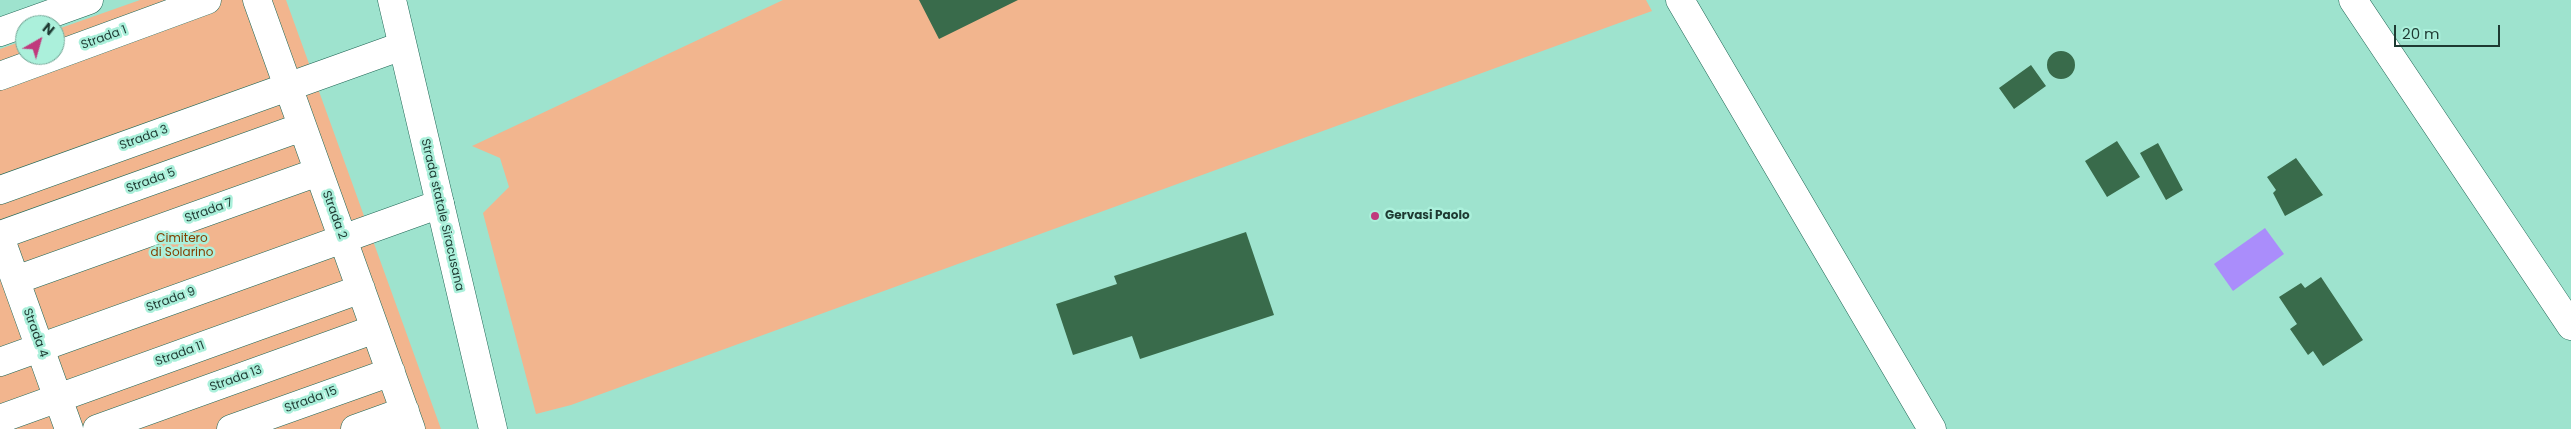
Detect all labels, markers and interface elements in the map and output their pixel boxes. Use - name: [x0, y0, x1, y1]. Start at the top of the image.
- north arrow: [15, 15, 65, 65]
- scale bar: [2396, 15, 2502, 47]
- text: N: [38, 18, 59, 40]
- street label: Strada 1: [79, 23, 129, 53]
- text: 20 m: [2402, 23, 2440, 44]
- street label: Strada 3: [118, 123, 170, 153]
- street label: Strada statale Siracusana: [417, 137, 467, 293]
- street label: Strada 5: [125, 166, 177, 196]
- street label: Strada 2: [319, 189, 349, 241]
- street label: Strada 7: [183, 196, 235, 226]
- place label: Gervasi Paolo: [1385, 209, 1470, 223]
- marker: Gervasi Paolo: [1369, 210, 1381, 222]
- park label: Cimitero di Solarino: [151, 232, 213, 260]
- street label: Strada 9: [145, 285, 197, 315]
- street label: Strada 4: [20, 307, 50, 359]
- street label: Strada 11: [154, 338, 206, 370]
- street label: Strada 13: [208, 363, 264, 395]
- street label: Strada 15: [283, 384, 339, 416]

